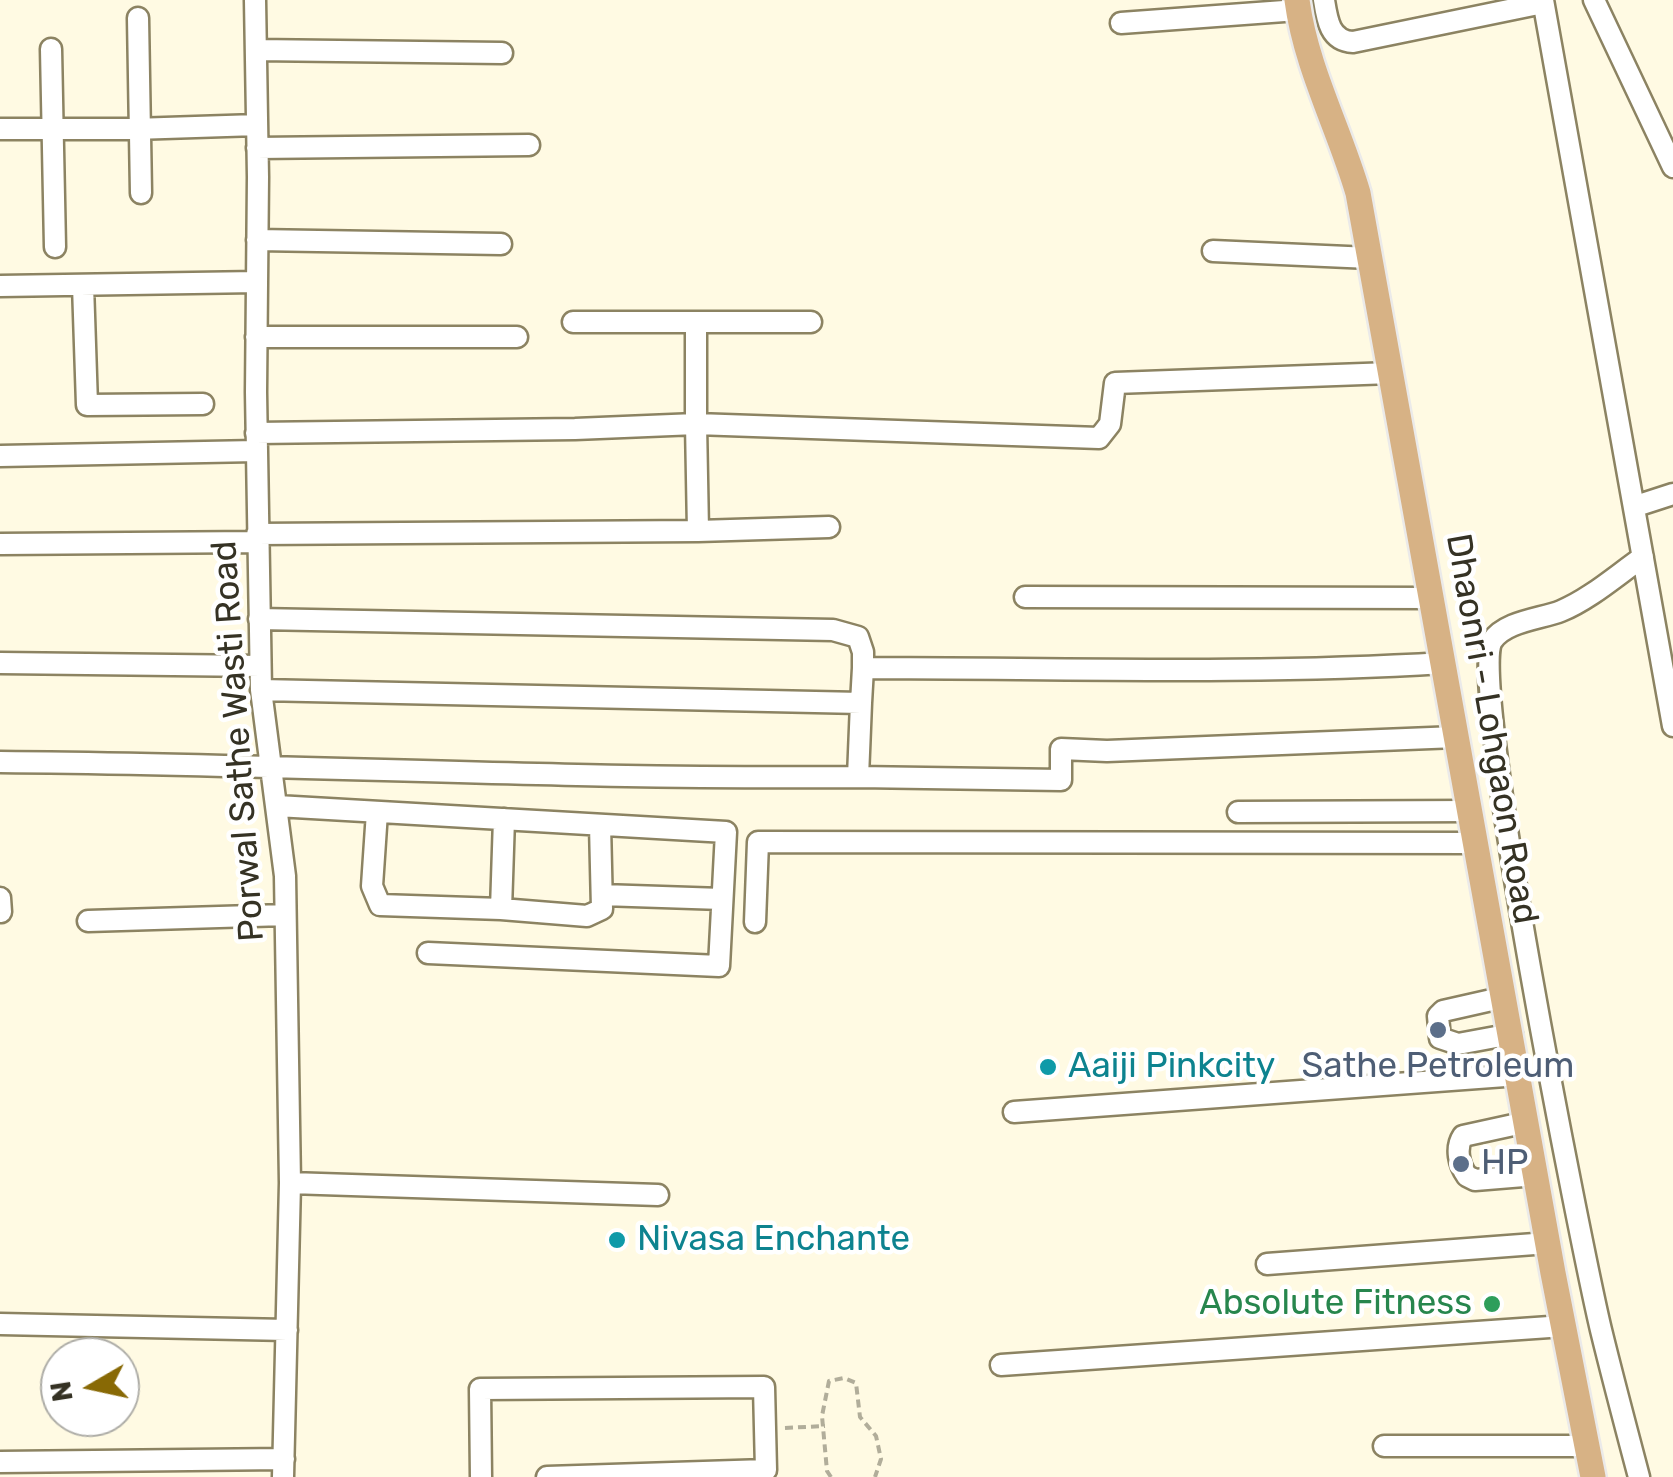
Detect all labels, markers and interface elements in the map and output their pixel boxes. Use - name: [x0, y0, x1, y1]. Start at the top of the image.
- street label: Dhaonri - Lohgaon Road: [1436, 531, 1546, 927]
- street label: Porwal Sathe Wasti Road: [204, 539, 274, 943]
- marker: Sathe Petroleum: [1427, 1019, 1449, 1041]
- place label: Aaiji Pinkcity: [1068, 1046, 1275, 1088]
- place label: Sathe Petroleum: [1302, 1046, 1574, 1088]
- marker: Aaiji Pinkcity: [1037, 1056, 1059, 1078]
- place label: HP: [1481, 1143, 1528, 1185]
- marker: HP: [1450, 1153, 1472, 1175]
- place label: Nivasa Enchante: [637, 1219, 910, 1261]
- marker: Nivasa Enchante: [606, 1229, 628, 1251]
- place label: Absolute Fitness: [1199, 1283, 1472, 1325]
- marker: Absolute Fitness: [1481, 1293, 1503, 1315]
- north arrow: [40, 1337, 140, 1437]
- text: N: [44, 1379, 80, 1404]

